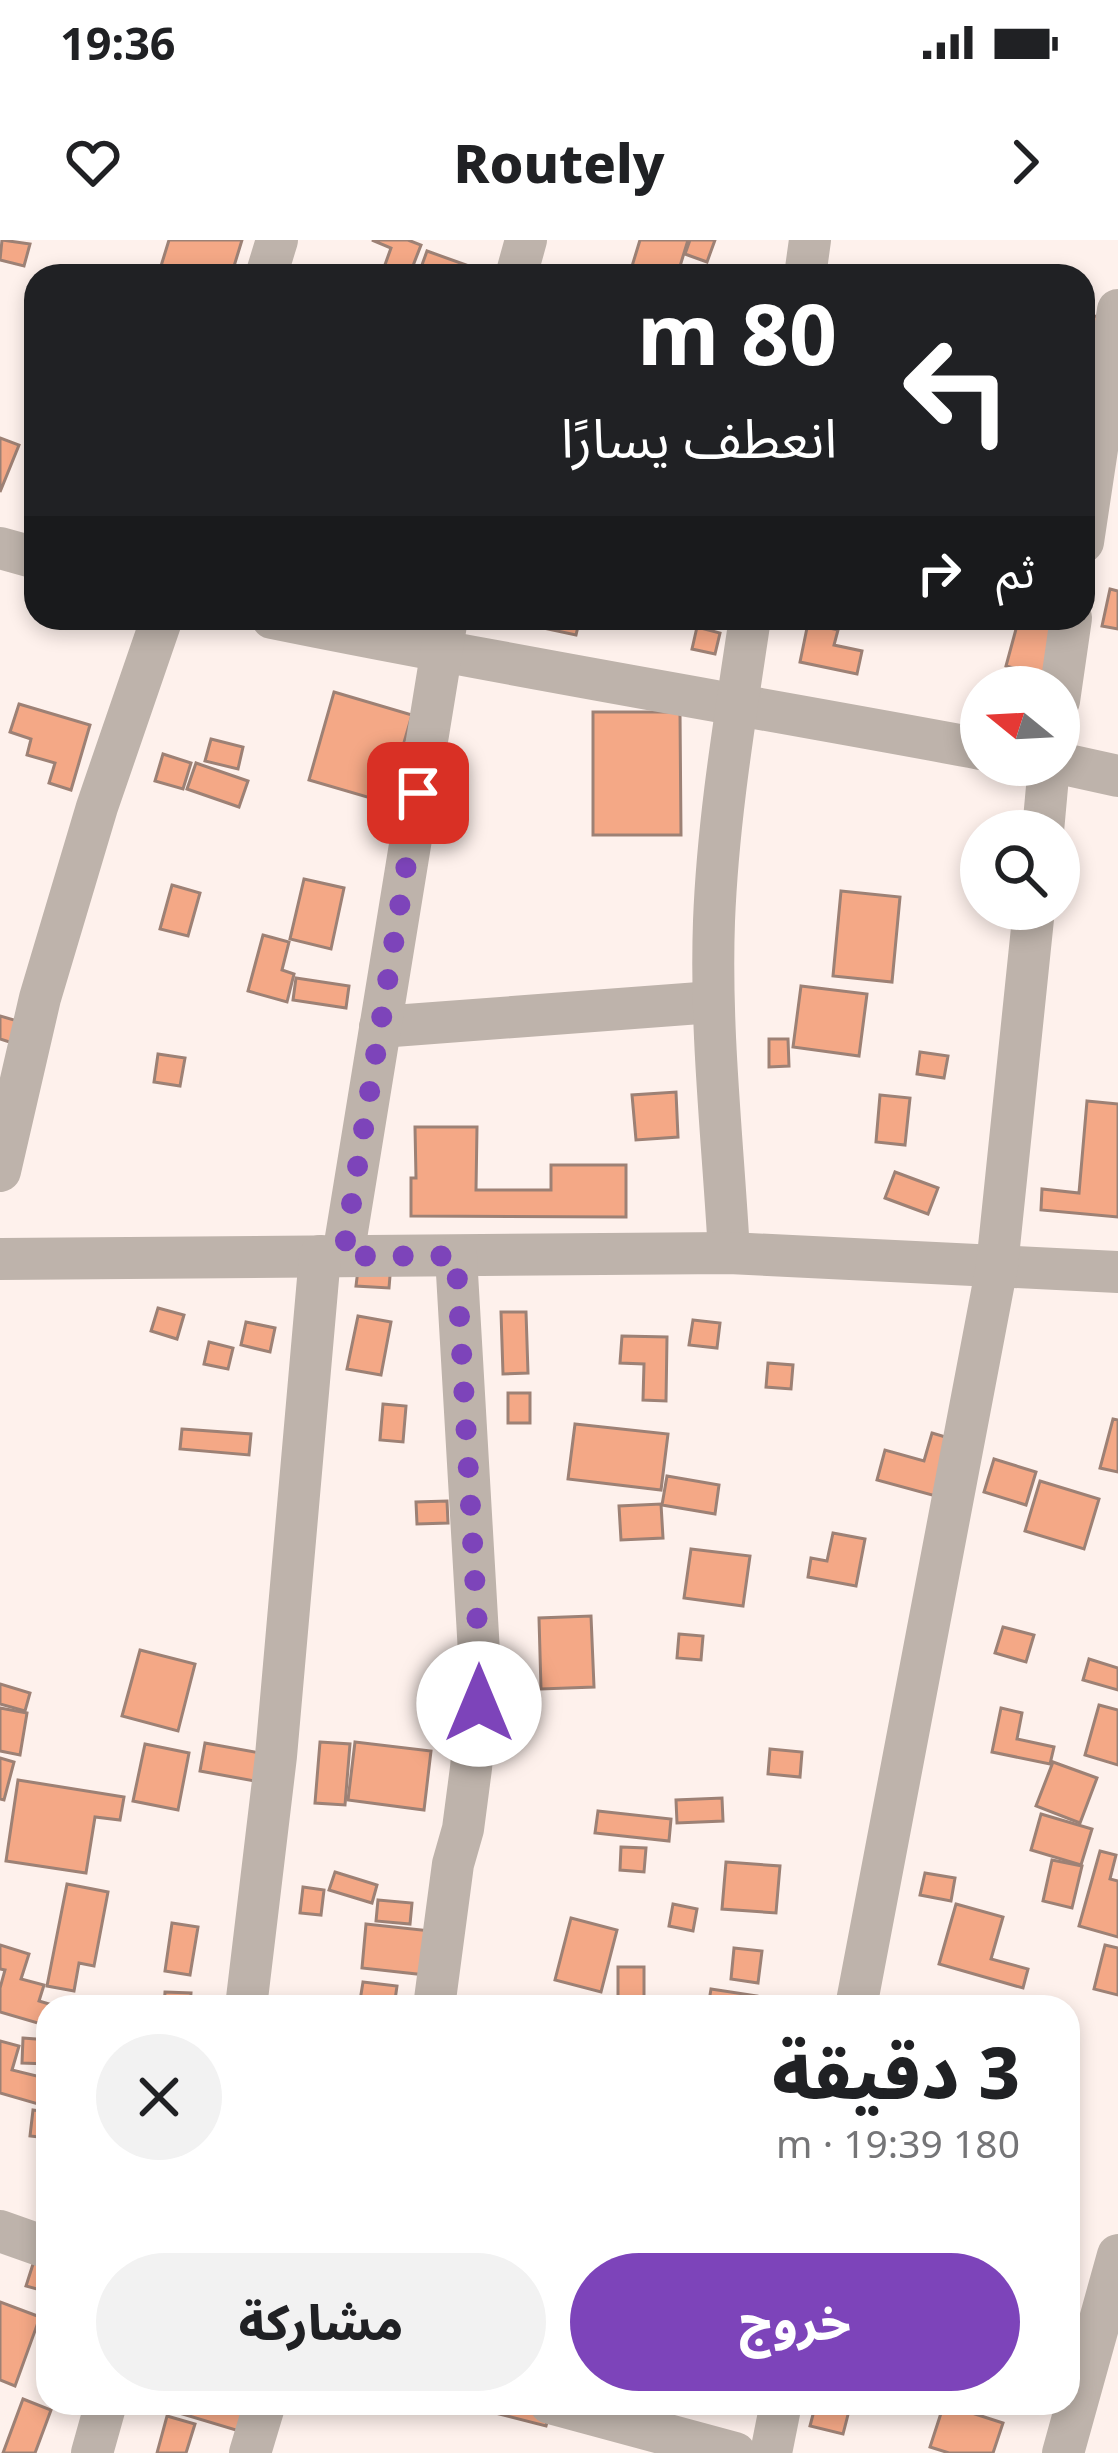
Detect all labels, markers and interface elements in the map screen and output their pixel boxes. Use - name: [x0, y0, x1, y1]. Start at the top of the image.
- text: 19:36: [60, 12, 176, 73]
- text: Routely: [454, 125, 664, 199]
- icon: heart: [60, 129, 126, 195]
- icon: forward: [992, 129, 1058, 195]
- text: 80 m: [637, 275, 837, 390]
- icon: left: [879, 312, 1035, 468]
- text: انعطف يسارًا: [561, 400, 837, 474]
- icon: right: [906, 540, 972, 606]
- text: ثم: [996, 540, 1035, 601]
- north arrow: [960, 666, 1080, 786]
- map controls: [960, 666, 1080, 930]
- pin: [367, 742, 469, 844]
- icon: arrive: [385, 760, 451, 826]
- button: search: [960, 810, 1080, 930]
- position arrow: [416, 1641, 542, 1767]
- text: 3 دقيقة: [772, 2022, 1020, 2120]
- button: close: [96, 2034, 222, 2160]
- text: 180 m · 19:39: [776, 2116, 1020, 2169]
- button: مشاركة: [96, 2253, 546, 2391]
- button: خروج: [570, 2253, 1020, 2391]

